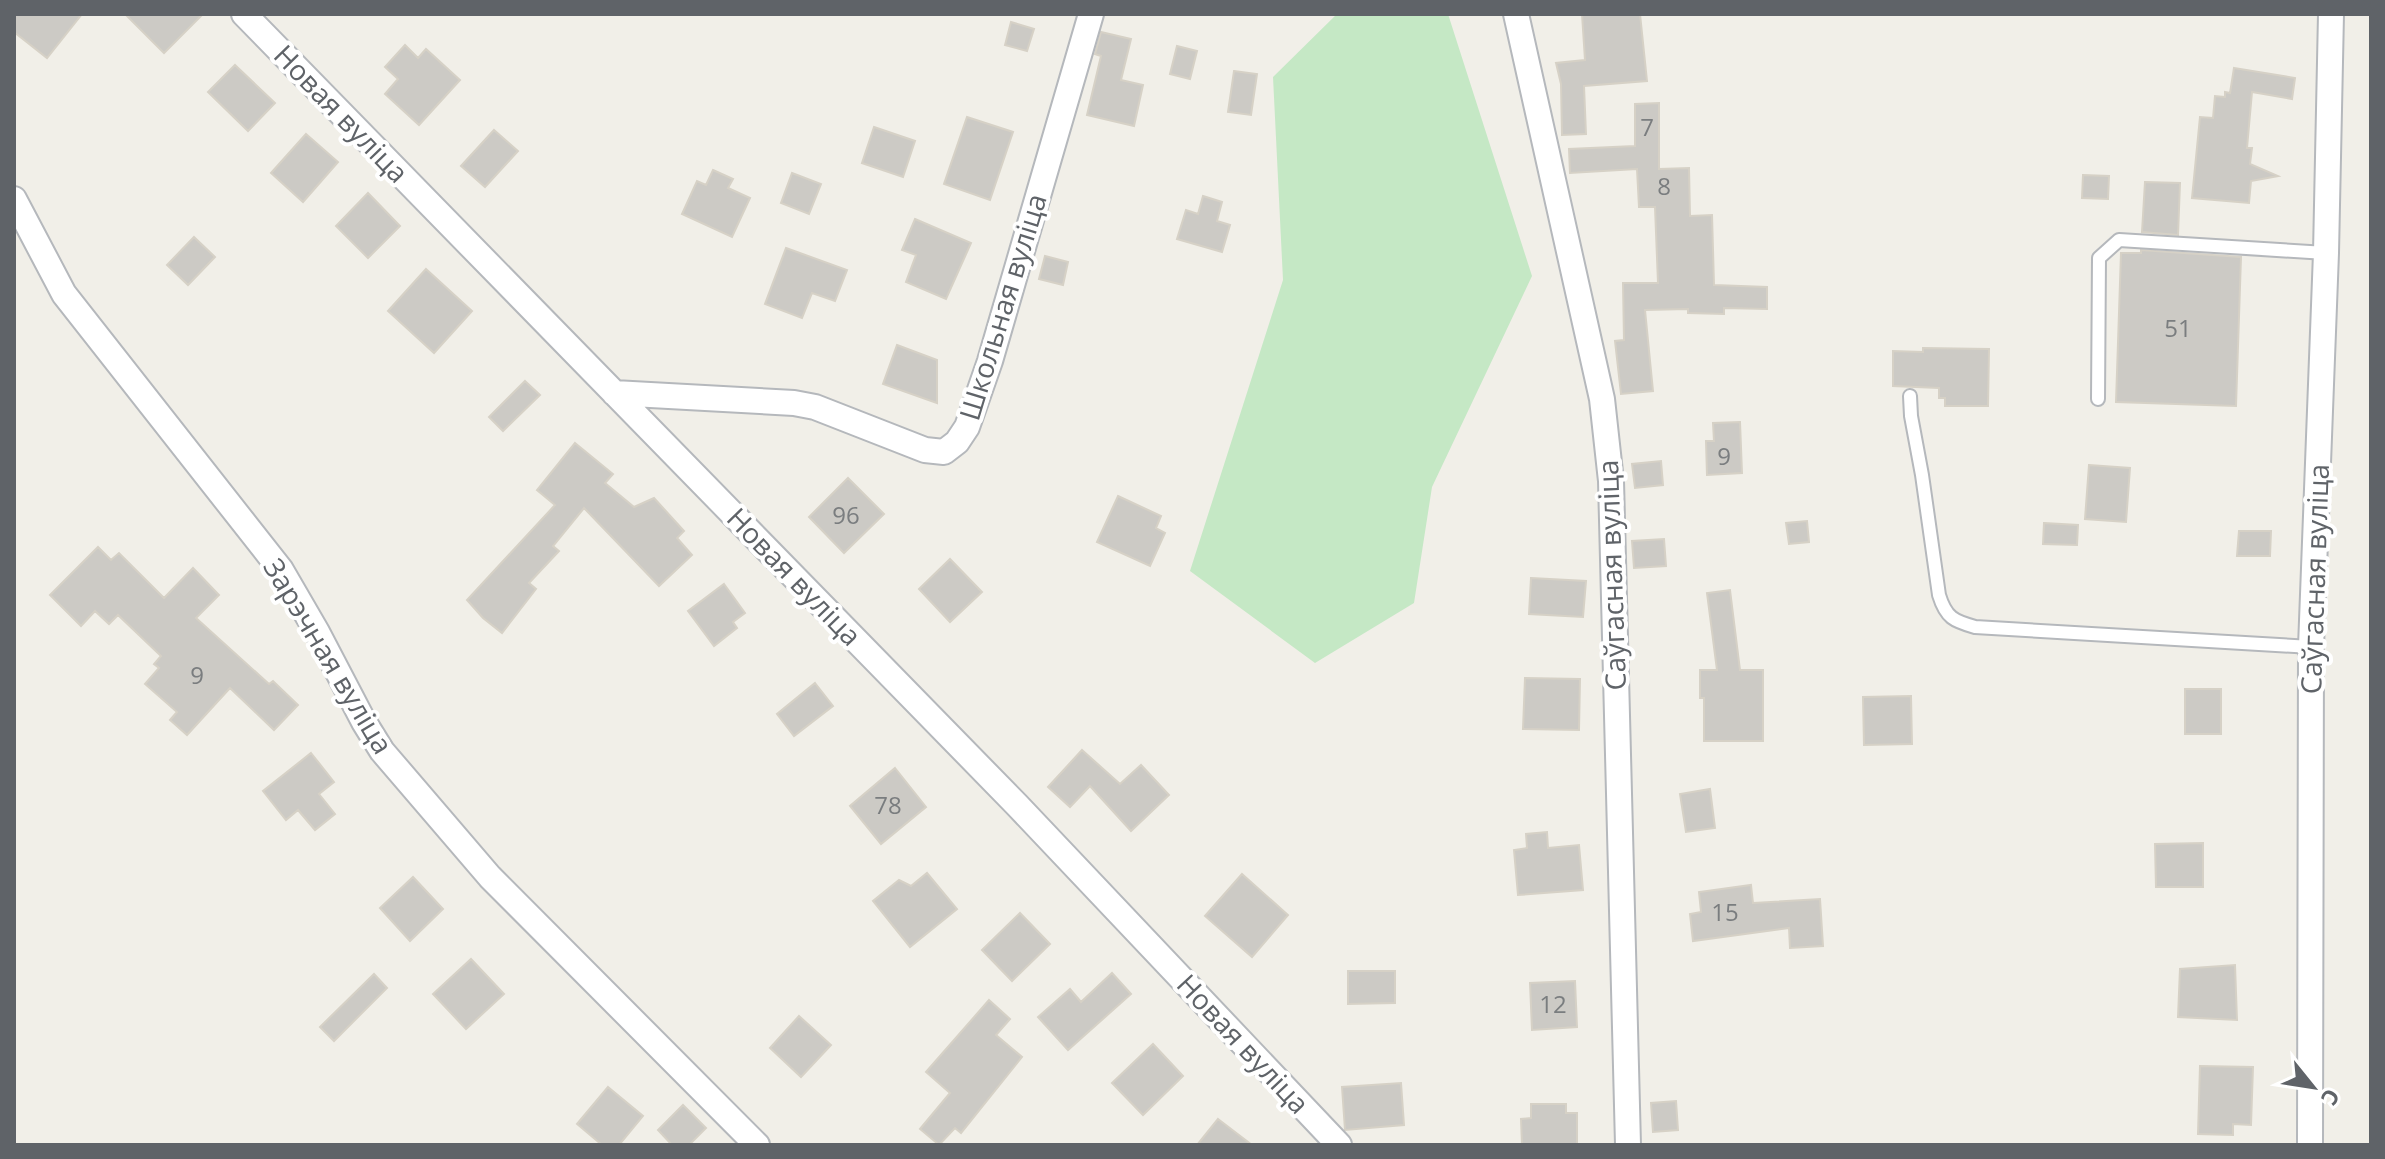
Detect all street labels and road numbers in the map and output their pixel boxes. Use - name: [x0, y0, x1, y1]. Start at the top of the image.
- street label: Новая вуліца: [266, 36, 417, 191]
- street label: Школьная вуліца: [950, 189, 1055, 425]
- street label: Саўгасная вуліца: [1588, 459, 1634, 691]
- street label: Саўгасная вуліца: [2291, 463, 2337, 695]
- street label: Новая вуліца: [719, 499, 870, 654]
- street label: Зарэчная вуліца: [255, 550, 402, 760]
- street label: Новая вуліца: [1169, 965, 1318, 1121]

